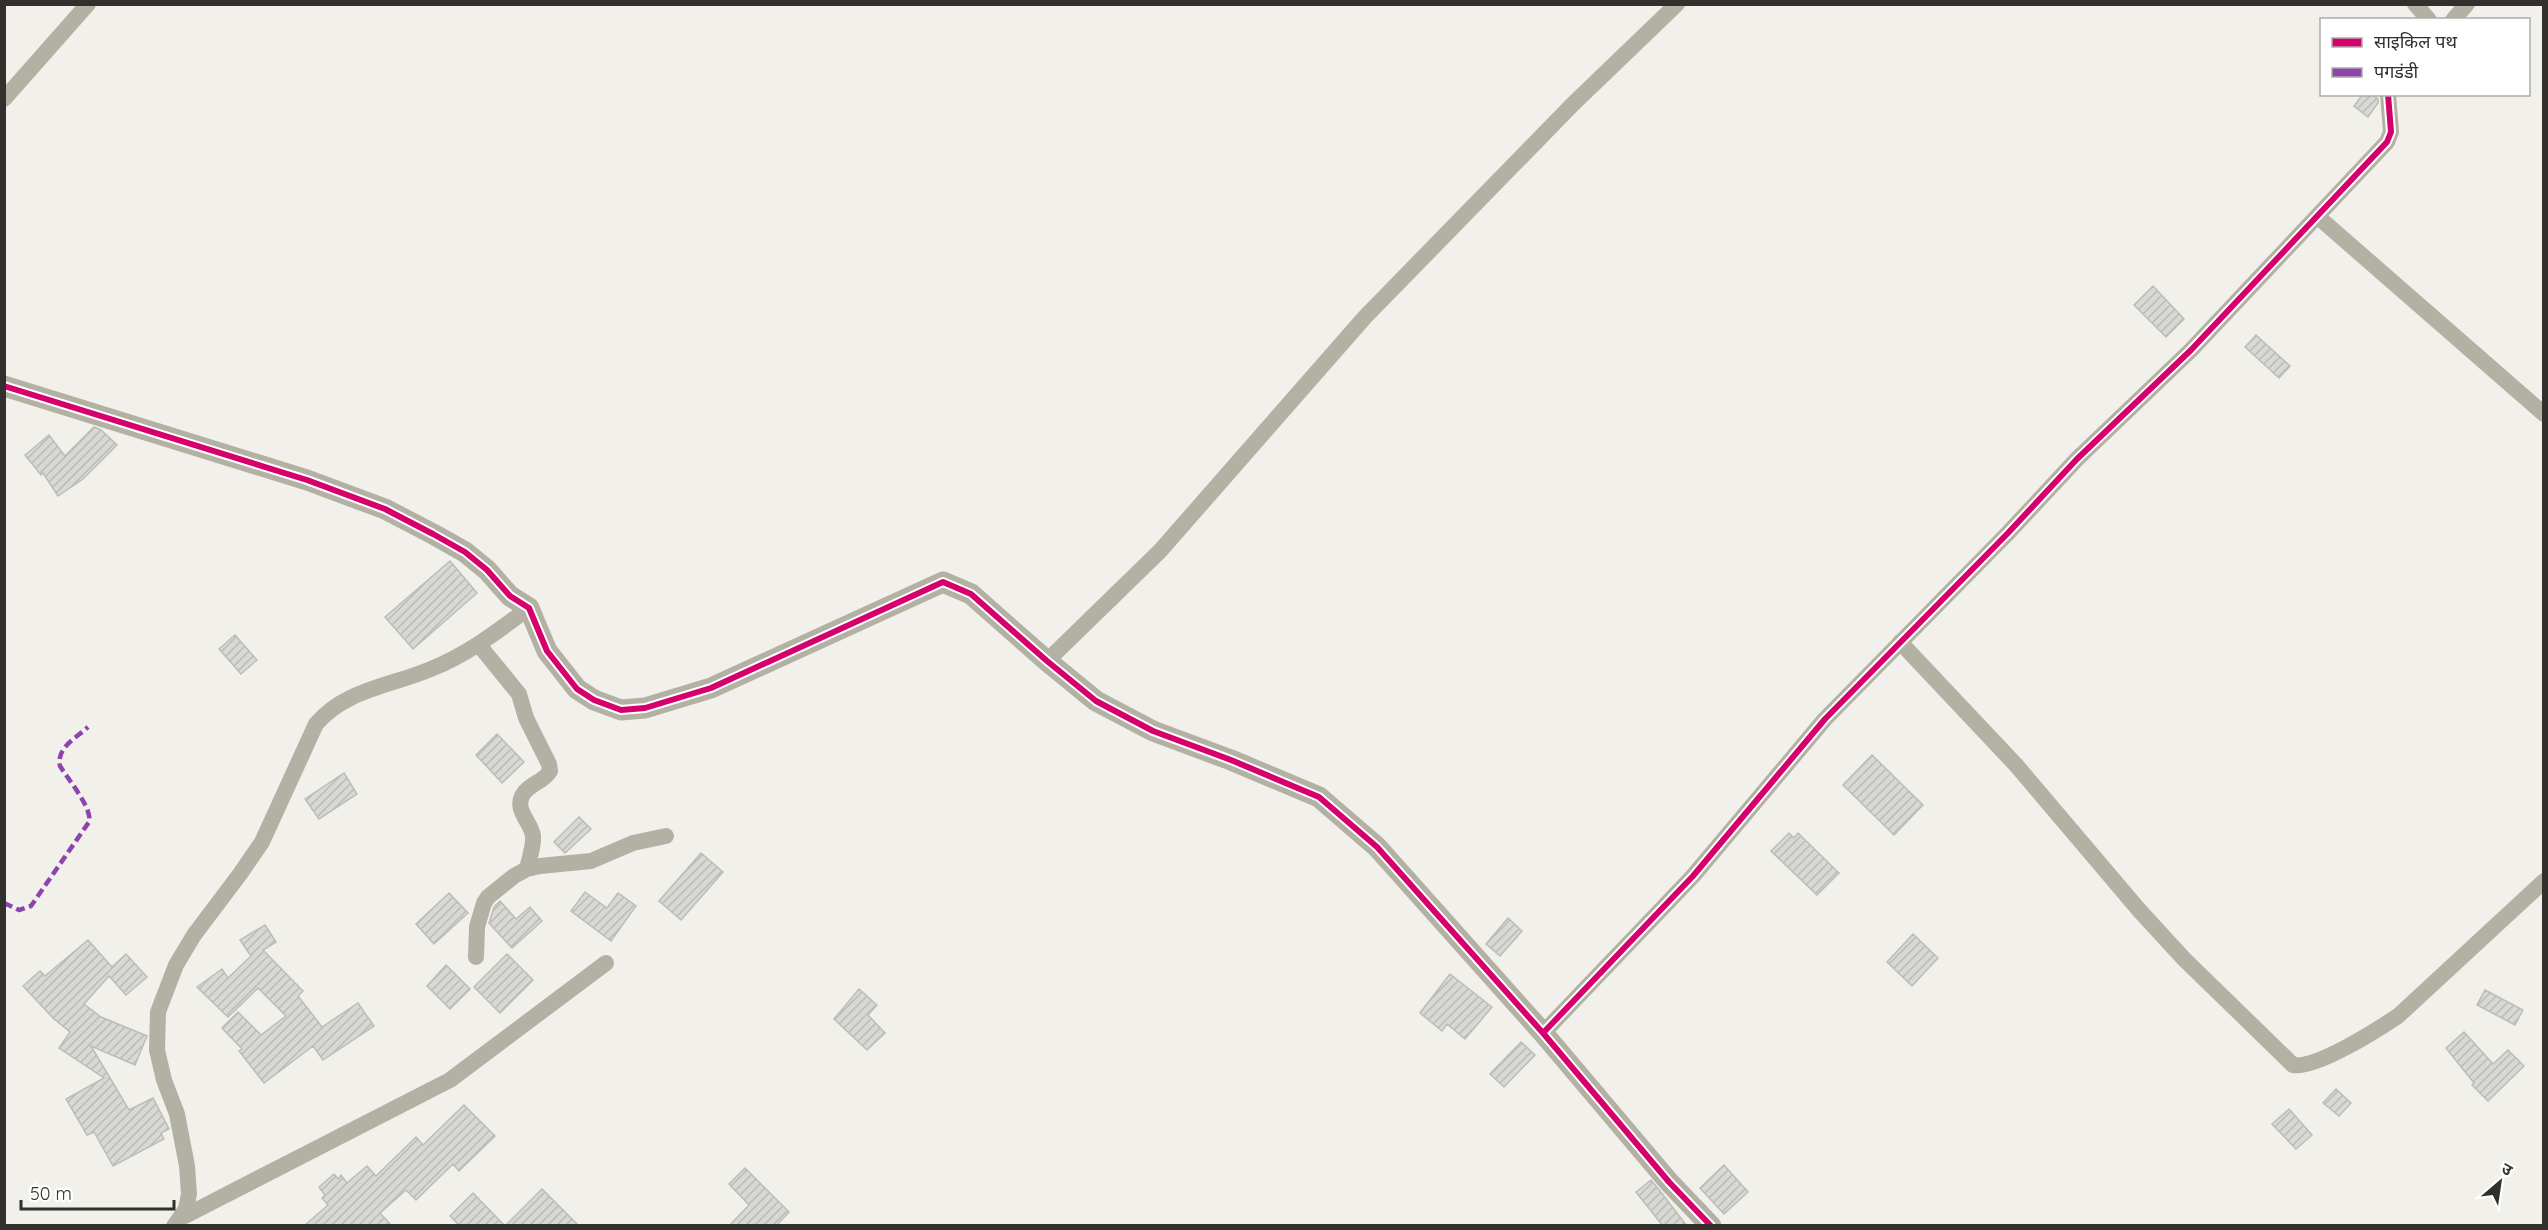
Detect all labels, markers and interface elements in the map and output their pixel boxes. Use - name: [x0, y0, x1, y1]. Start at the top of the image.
- legend: [2320, 18, 2530, 96]
- text: साइकिल पथ: [2374, 30, 2457, 53]
- text: पगडंडी: [2374, 60, 2419, 83]
- north arrow: [2470, 1152, 2530, 1212]
- text: उ: [2498, 1158, 2517, 1180]
- scale bar: [21, 1173, 174, 1211]
- text: 50 m: [30, 1182, 72, 1205]

